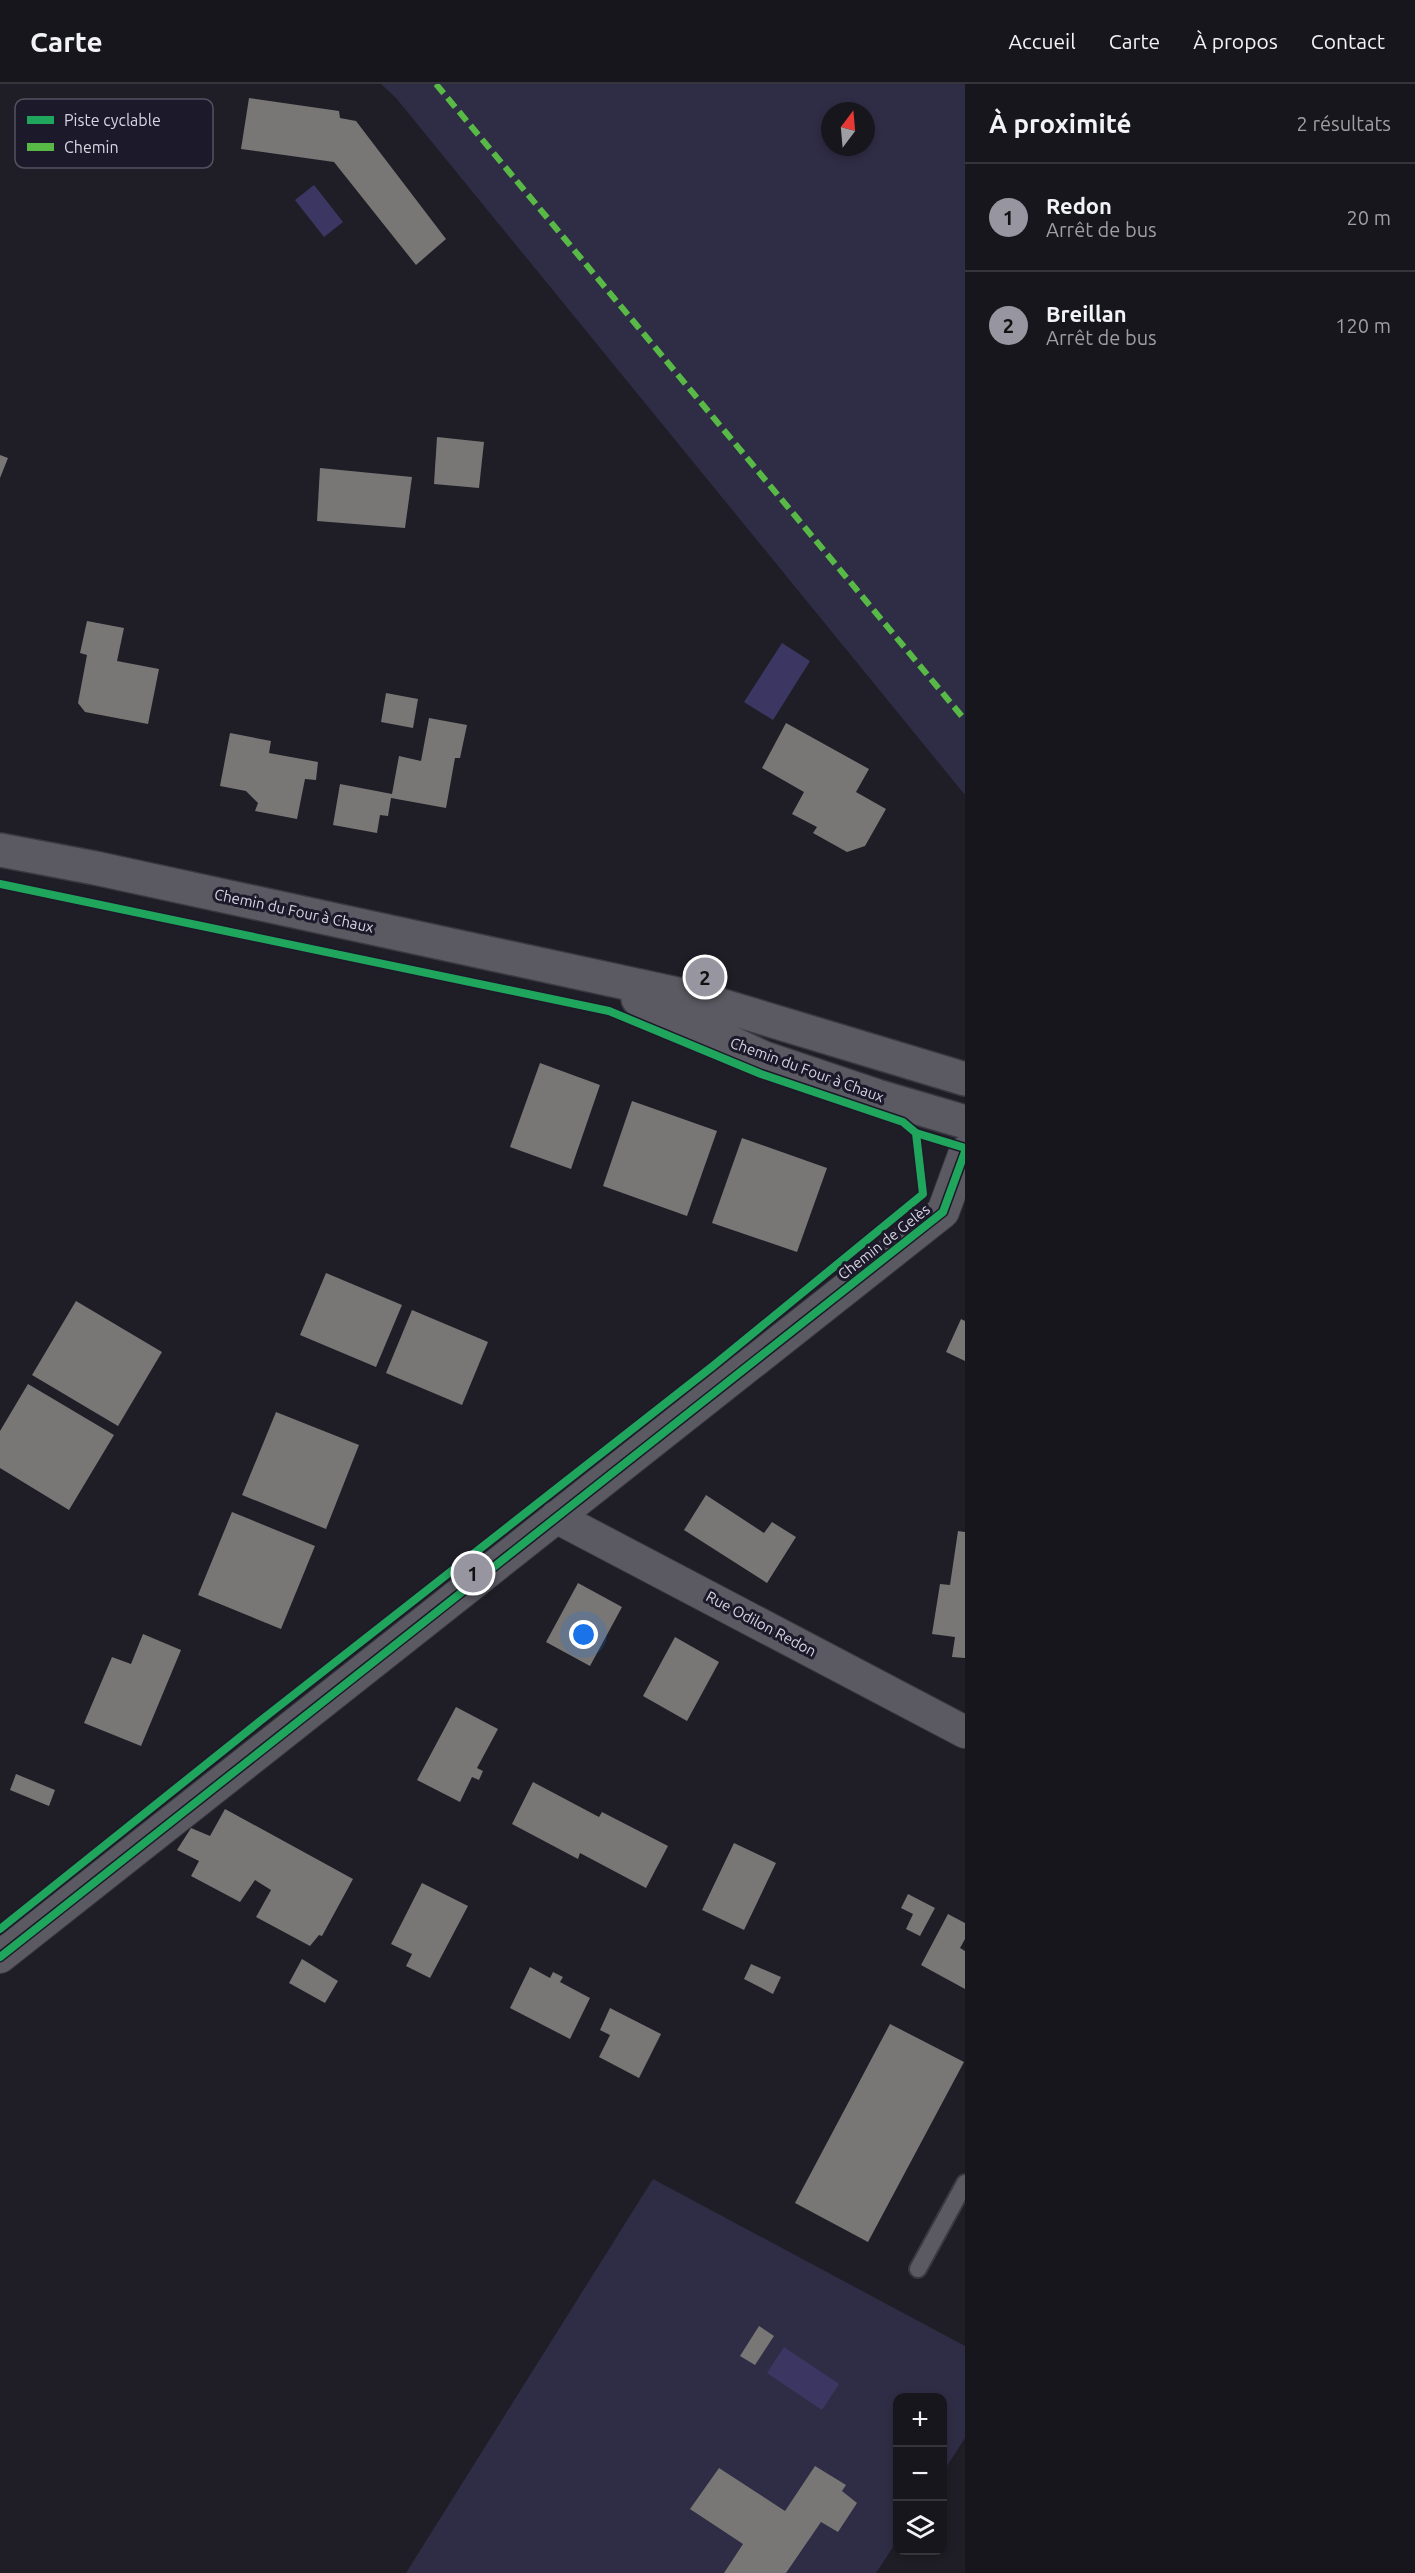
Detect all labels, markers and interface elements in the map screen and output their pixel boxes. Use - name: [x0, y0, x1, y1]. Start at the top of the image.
- text: Carte: [30, 26, 103, 57]
- text: Accueil: [1008, 29, 1076, 53]
- text: Carte: [1109, 29, 1160, 53]
- text: À propos: [1193, 29, 1278, 53]
- text: Contact: [1311, 29, 1385, 53]
- legend: [15, 99, 213, 168]
- north arrow: [821, 102, 875, 156]
- text: À proximité: [989, 109, 1131, 138]
- text: Piste cyclable: [64, 111, 161, 129]
- text: 2 résultats: [1297, 112, 1391, 135]
- text: Chemin: [64, 138, 119, 156]
- text: Redon: [1046, 193, 1112, 218]
- text: 1: [1003, 206, 1014, 229]
- text: 20 m: [1347, 206, 1391, 229]
- text: Arrêt de bus: [1046, 218, 1157, 241]
- text: Breillan: [1046, 301, 1127, 326]
- text: 2: [1003, 314, 1014, 337]
- text: 120 m: [1335, 314, 1391, 337]
- text: Arrêt de bus: [1046, 326, 1157, 349]
- street label: Chemin du Four à Chaux: [213, 885, 376, 936]
- pin: 2: [686, 954, 724, 1000]
- street label: Chemin du Four à Chaux: [728, 1034, 887, 1105]
- street label: Chemin de Gelès: [834, 1200, 933, 1283]
- pin: 1: [454, 1550, 492, 1596]
- street label: Rue Odilon Redon: [703, 1587, 819, 1660]
- your location: [569, 1620, 598, 1649]
- map controls: [893, 2393, 947, 2555]
- button: +: [893, 2393, 947, 2447]
- button: −: [893, 2447, 947, 2501]
- button: layers: [893, 2501, 947, 2555]

